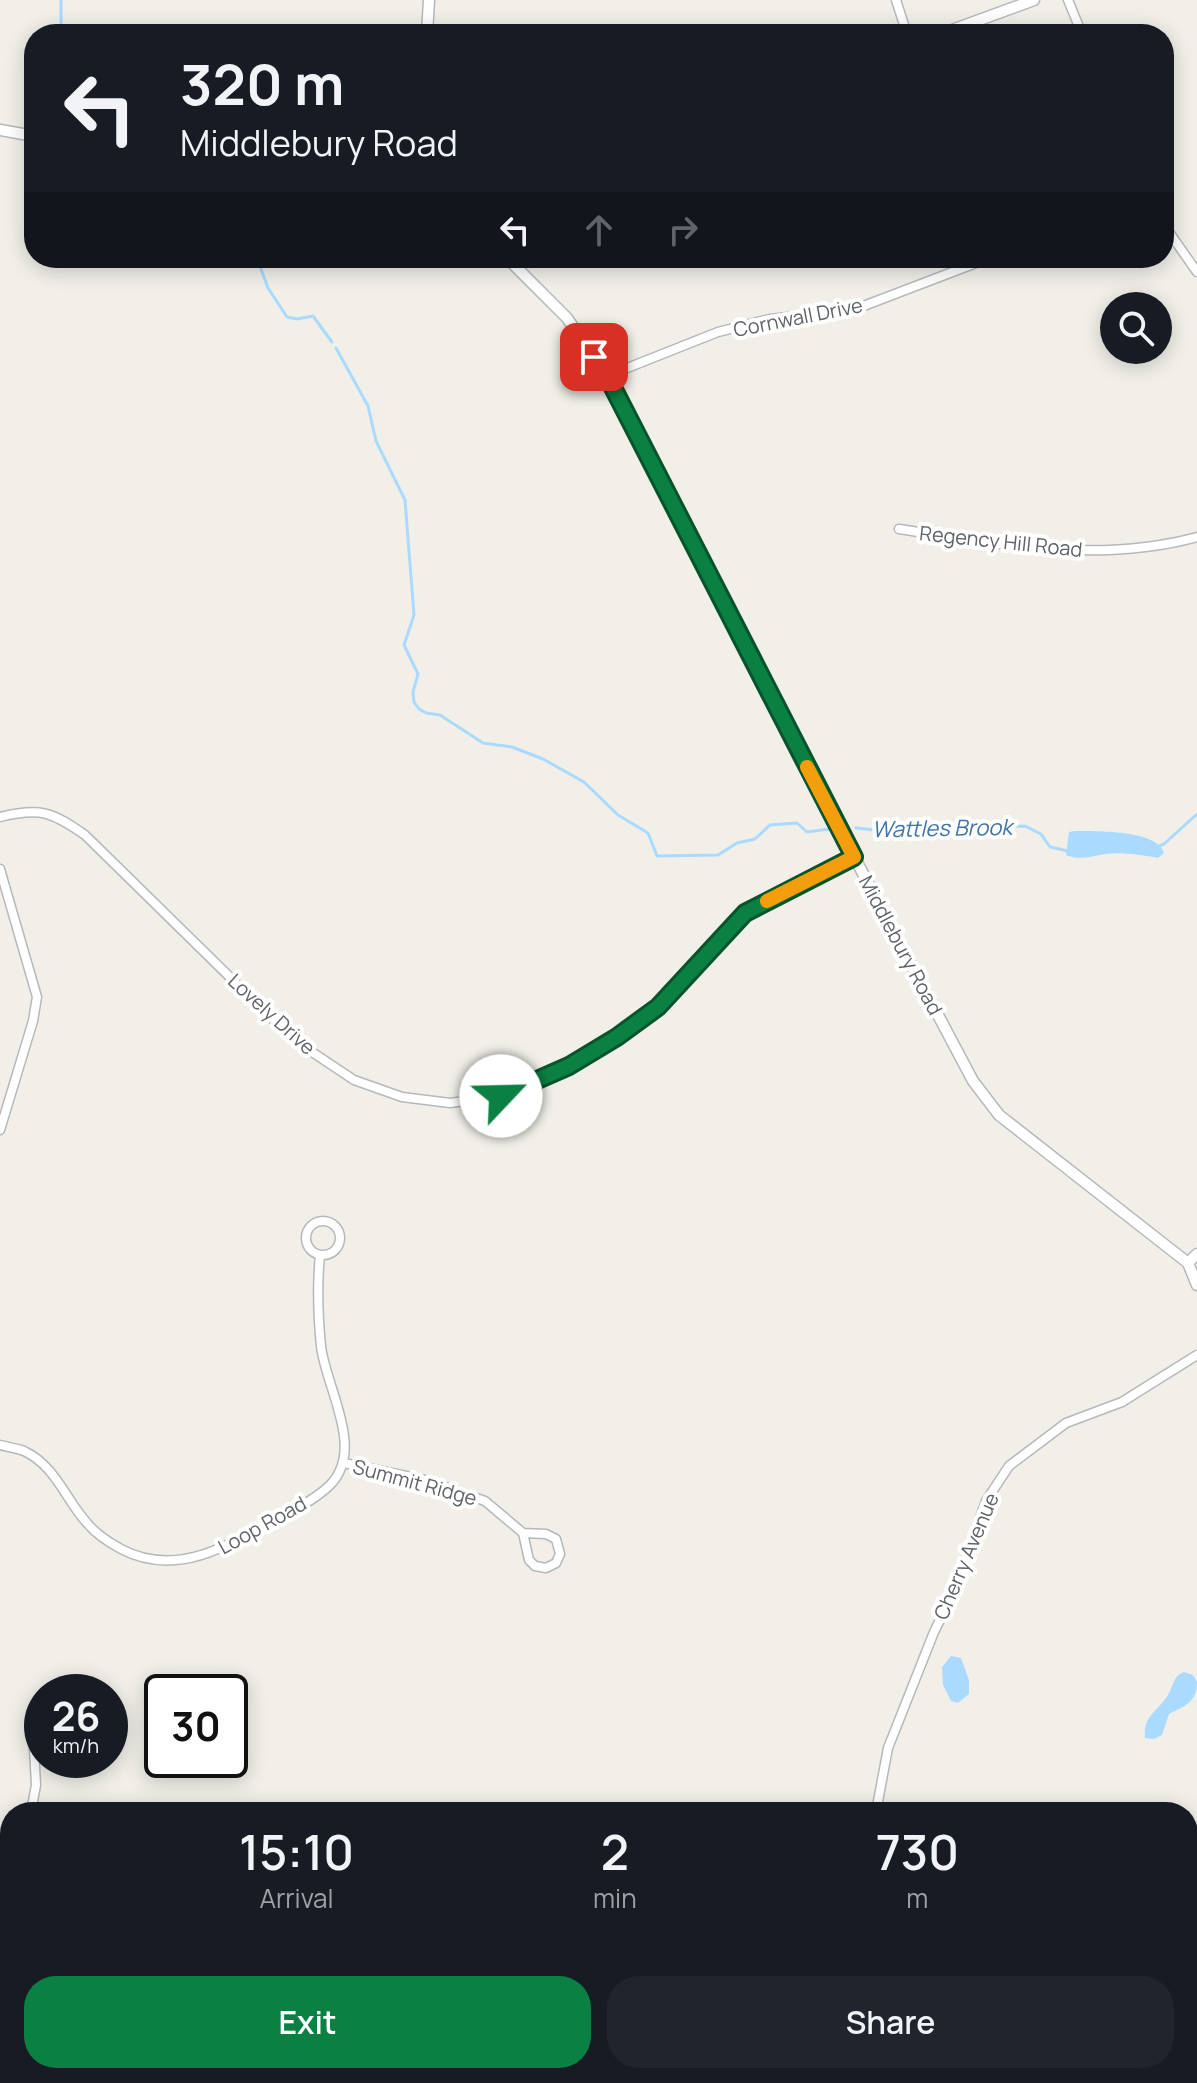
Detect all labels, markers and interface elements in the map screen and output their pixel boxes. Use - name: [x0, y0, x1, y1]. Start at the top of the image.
- text: 320 m: [180, 45, 344, 122]
- icon: left: [48, 56, 152, 160]
- text: Middlebury Road: [180, 118, 458, 167]
- icon: left: [493, 208, 537, 252]
- icon: ahead: [577, 208, 621, 252]
- icon: right: [661, 208, 705, 252]
- street label: Cornwall Drive: [731, 291, 865, 343]
- map controls: [1100, 292, 1172, 364]
- button: search: [1100, 292, 1172, 364]
- pin: [560, 323, 628, 391]
- icon: arrive: [572, 335, 616, 379]
- street label: Regency Hill Road: [918, 519, 1084, 563]
- water label: Wattles Brook: [872, 812, 1015, 844]
- street label: Middlebury Road: [853, 871, 949, 1019]
- street label: Lovely Drive: [222, 967, 322, 1061]
- position arrow: [459, 1054, 543, 1138]
- street label: Summit Ridge: [350, 1452, 480, 1512]
- street label: Cherry Avenue: [927, 1489, 1005, 1623]
- street label: Loop Road: [213, 1490, 311, 1560]
- speed limit sign: 30: [144, 1674, 248, 1778]
- text: 26: [52, 1688, 100, 1743]
- text: km/h: [53, 1732, 99, 1759]
- text: 15:10: [239, 1819, 354, 1884]
- text: 2: [601, 1819, 629, 1884]
- text: 730: [876, 1819, 959, 1884]
- text: Arrival: [259, 1880, 334, 1916]
- text: min: [593, 1880, 637, 1916]
- text: m: [906, 1880, 928, 1916]
- button: Exit: [24, 1976, 591, 2068]
- button: Share: [607, 1976, 1174, 2068]

